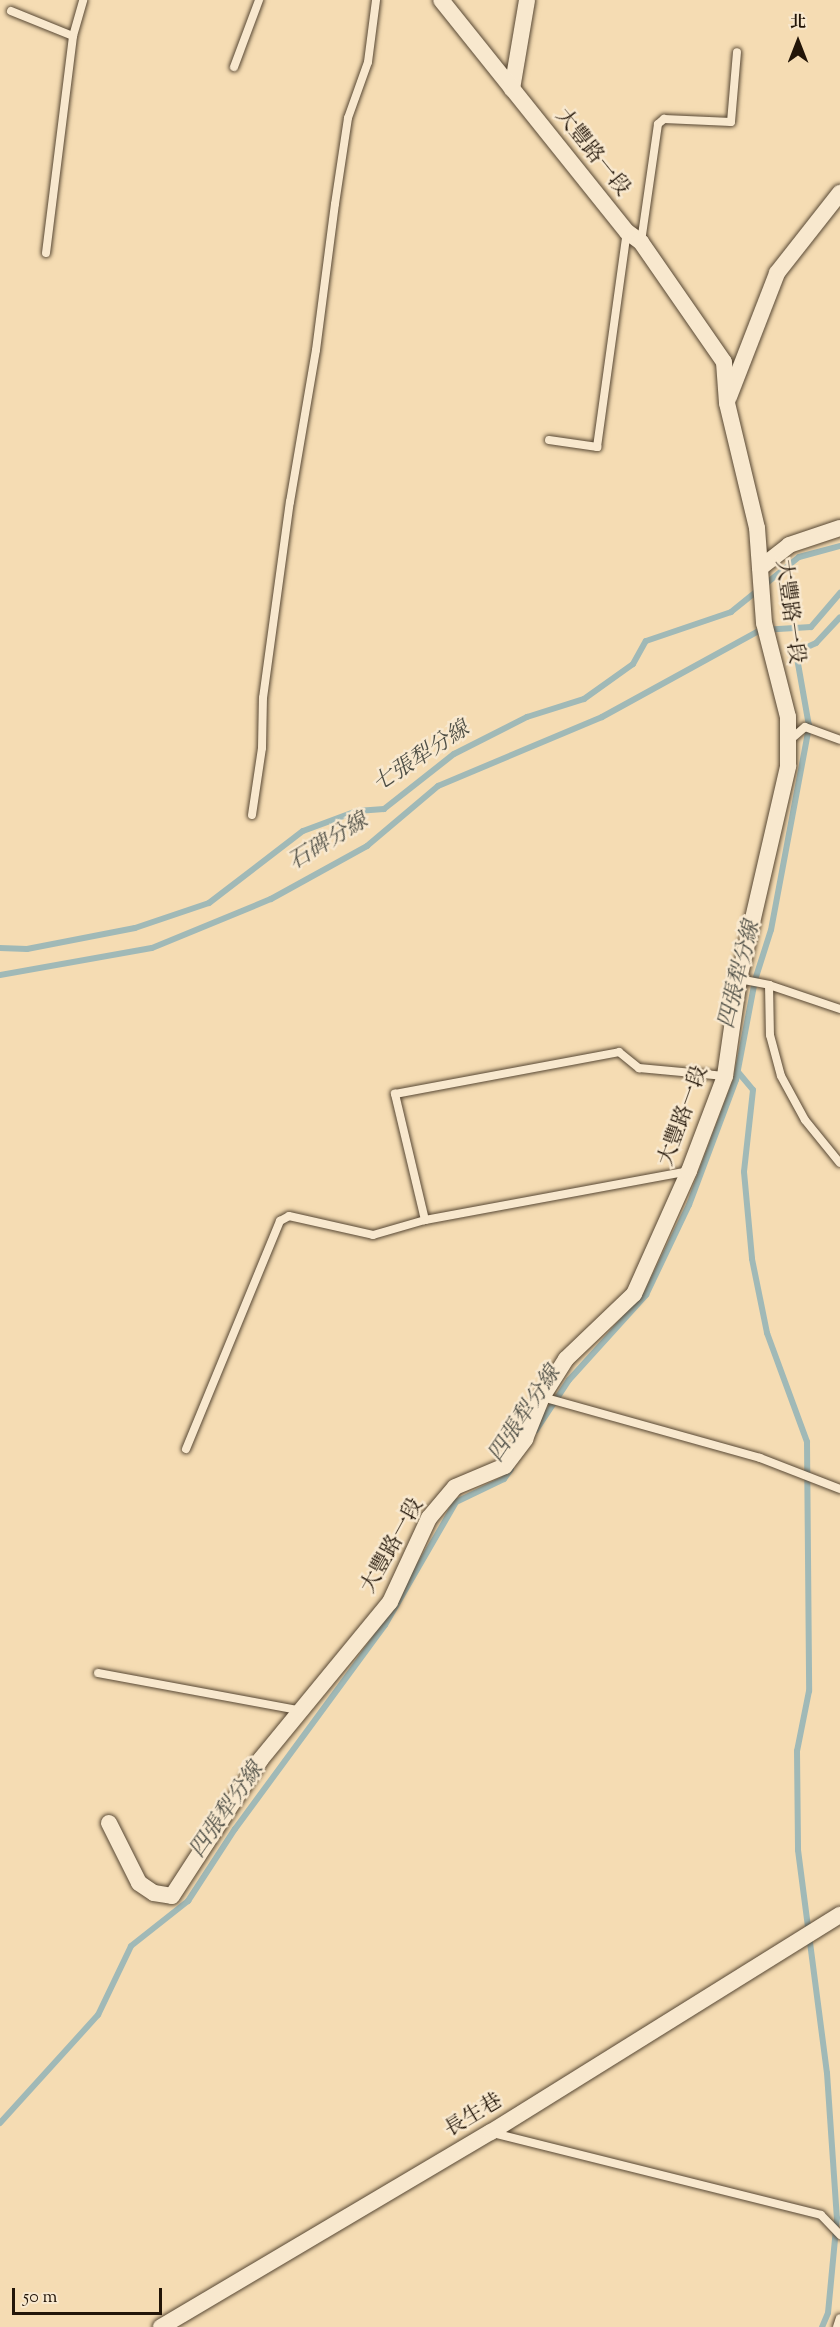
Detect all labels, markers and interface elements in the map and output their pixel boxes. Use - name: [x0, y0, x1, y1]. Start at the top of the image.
- north arrow: [768, 12, 828, 72]
- text: 北: [790, 12, 806, 35]
- street label: 大豐路一段: [549, 104, 635, 202]
- street label: 大豐路一段: [769, 558, 809, 666]
- water label: 七張犁分線: [369, 717, 475, 799]
- water label: 石碑分線: [284, 809, 374, 877]
- water label: 四張犁分線: [715, 918, 767, 1032]
- street label: 大豐路一段: [654, 1062, 714, 1170]
- water label: 四張犁分線: [484, 1362, 568, 1468]
- street label: 大豐路一段: [357, 1494, 429, 1598]
- water label: 四張犁分線: [186, 1758, 270, 1864]
- street label: 長生巷: [441, 2089, 507, 2143]
- scale bar: [15, 2276, 165, 2314]
- text: 50 m: [23, 2285, 57, 2311]

